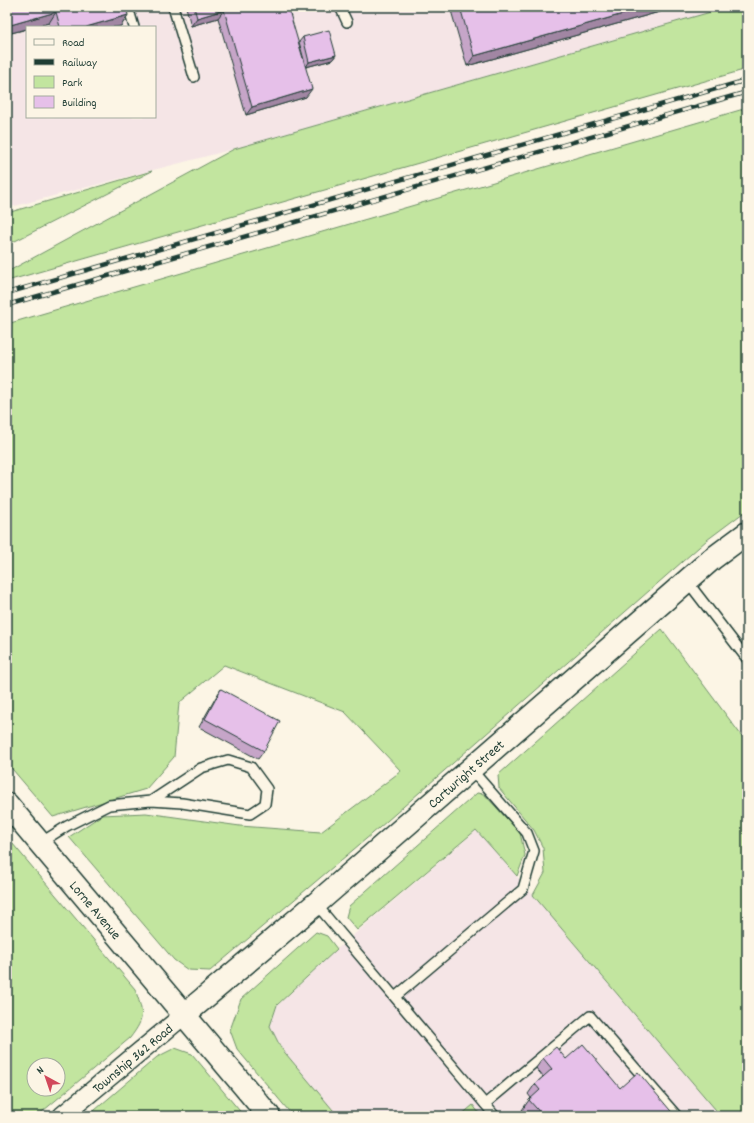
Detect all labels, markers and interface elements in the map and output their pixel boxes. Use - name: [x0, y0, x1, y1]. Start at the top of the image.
- legend: [26, 26, 156, 118]
- text: Road: [62, 35, 84, 52]
- text: Railway: [62, 55, 98, 72]
- text: Park: [62, 75, 83, 92]
- text: Building: [62, 95, 97, 112]
- street label: Cartwright Street: [424, 736, 510, 814]
- street label: Lorne Avenue: [64, 877, 125, 945]
- street label: Township 362 Road: [89, 1020, 178, 1099]
- north arrow: [26, 1057, 66, 1097]
- text: N: [34, 1063, 49, 1079]

